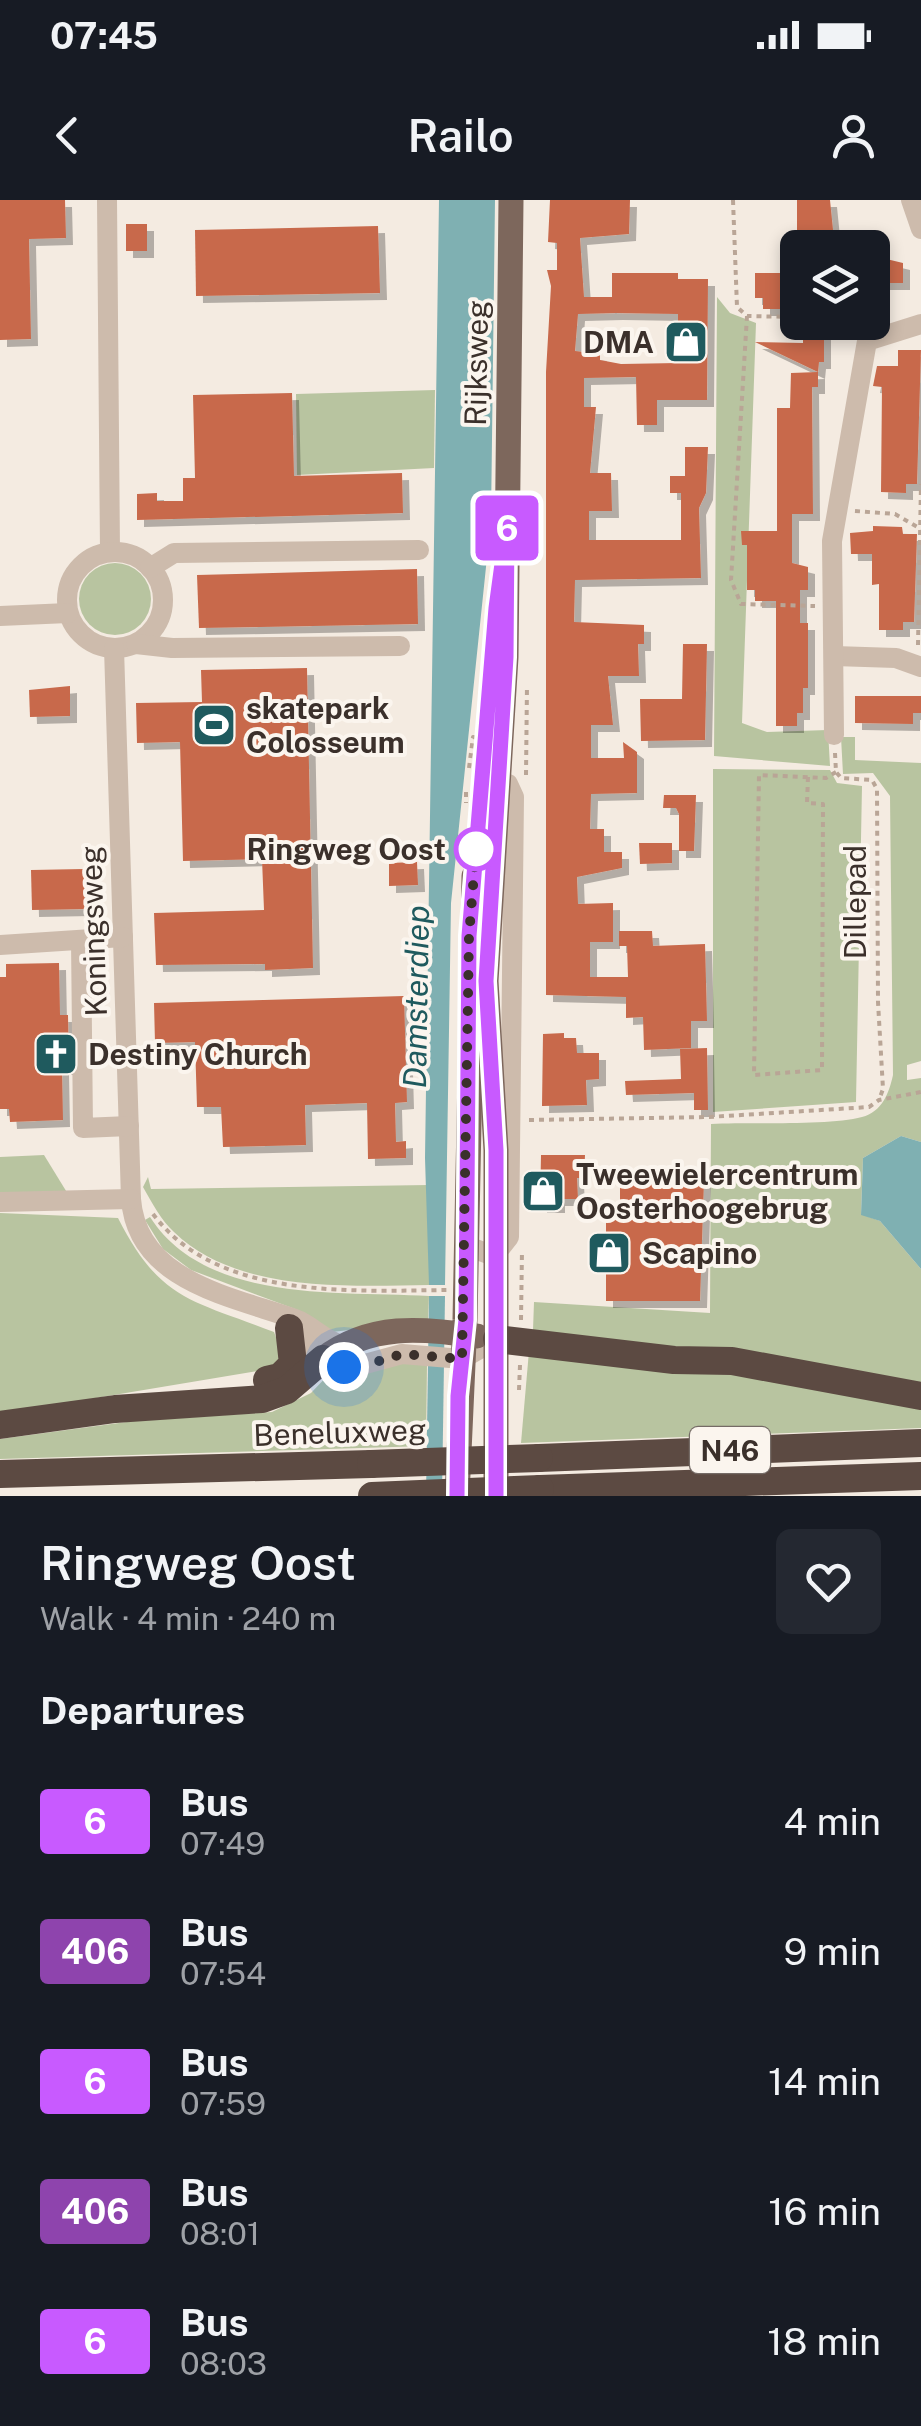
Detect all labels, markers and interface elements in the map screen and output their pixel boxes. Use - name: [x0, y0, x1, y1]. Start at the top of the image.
- text: 07:45: [50, 13, 158, 58]
- icon: back: [40, 108, 95, 163]
- icon: person: [826, 108, 881, 163]
- text: Railo: [407, 109, 514, 162]
- map controls: [780, 230, 890, 340]
- button: layers: [780, 230, 890, 340]
- street label: Rijksweg: [457, 300, 495, 426]
- shop icon: DMA: [663, 319, 709, 365]
- place label: DMA: [583, 324, 654, 360]
- line badge: 6: [474, 496, 540, 560]
- text: 6: [495, 508, 519, 549]
- place label: skatepark Colosseum: [246, 690, 405, 760]
- sports icon: skatepark Colosseum: [191, 702, 237, 748]
- marker: Ringweg Oost: [455, 828, 497, 870]
- place label: Ringweg Oost: [246, 831, 446, 867]
- street label: Koningsweg: [72, 845, 114, 1017]
- street label: Dillepad: [837, 845, 873, 959]
- water label: Damsterdiep: [396, 905, 436, 1089]
- church icon: Destiny Church: [33, 1031, 79, 1077]
- place label: Destiny Church: [88, 1036, 308, 1072]
- place label: Tweewielercentrum Oosterhoogebrug: [576, 1156, 858, 1226]
- shop icon: Tweewielercentrum Oosterhoogebrug: [520, 1168, 566, 1214]
- shop icon: Scapino: [586, 1230, 632, 1276]
- place label: Scapino: [642, 1235, 757, 1271]
- your location: [319, 1342, 369, 1392]
- street label: Beneluxweg: [253, 1411, 427, 1453]
- road number: N46: [690, 1427, 770, 1473]
- button: heart: [776, 1529, 881, 1634]
- text: Ringweg Oost: [40, 1534, 356, 1591]
- text: Walk · 4 min · 240 m: [40, 1600, 336, 1637]
- text: Departures: [40, 1688, 245, 1733]
- text: Bus: [180, 1780, 249, 1825]
- text: 4 min: [783, 1799, 881, 1844]
- text: 6: [83, 1801, 107, 1842]
- text: 07:49: [180, 1825, 265, 1862]
- text: Bus: [180, 1910, 249, 1955]
- text: 9 min: [784, 1929, 881, 1974]
- text: 406: [61, 1931, 129, 1972]
- text: 07:54: [180, 1955, 266, 1992]
- text: Bus: [180, 2040, 249, 2085]
- text: 14 min: [768, 2059, 881, 2104]
- text: 6: [83, 2061, 107, 2102]
- text: 07:59: [180, 2085, 266, 2122]
- text: Bus: [180, 2170, 249, 2215]
- text: 16 min: [768, 2189, 881, 2234]
- text: 406: [61, 2191, 129, 2232]
- text: 08:01: [180, 2215, 260, 2252]
- text: Bus: [180, 2300, 249, 2345]
- text: 18 min: [767, 2319, 881, 2364]
- text: 6: [83, 2321, 107, 2362]
- text: 08:03: [180, 2345, 267, 2382]

